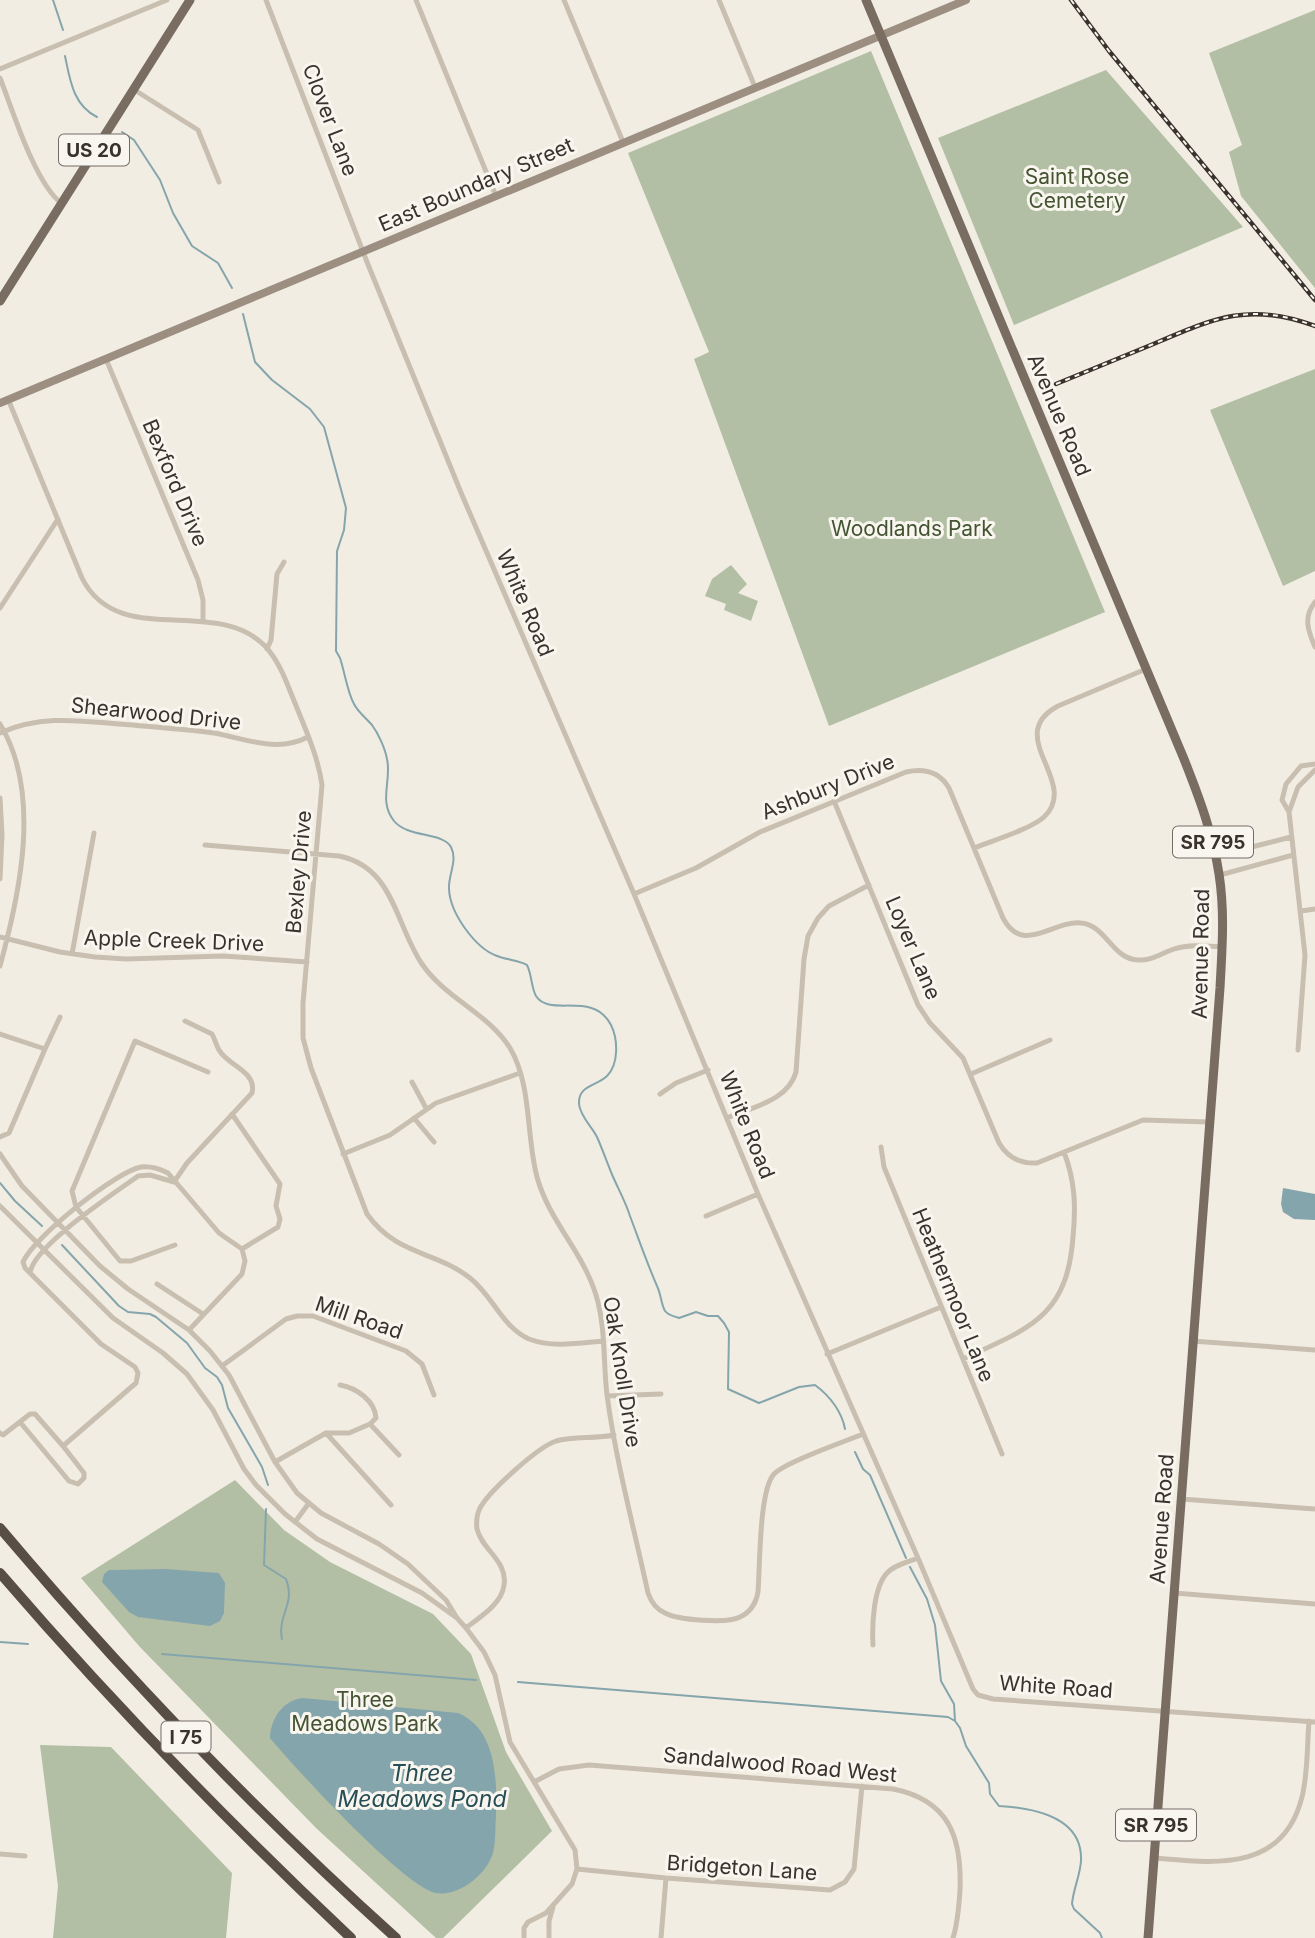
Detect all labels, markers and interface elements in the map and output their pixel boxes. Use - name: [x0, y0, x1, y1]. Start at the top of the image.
- street label: Clover Lane: [298, 60, 363, 180]
- street label: East Boundary Street: [375, 132, 577, 237]
- road number: US 20: [59, 134, 129, 166]
- park label: Saint Rose Cemetery: [1025, 164, 1129, 213]
- street label: Avenue Road: [1022, 350, 1096, 480]
- street label: Bexford Drive: [137, 416, 213, 550]
- park label: Woodlands Park: [831, 516, 993, 541]
- street label: White Road: [492, 546, 559, 660]
- street label: Shearwood Drive: [70, 692, 242, 735]
- street label: Ashbury Drive: [758, 748, 898, 825]
- street label: Bexley Drive: [281, 809, 316, 935]
- road number: SR 795: [1173, 827, 1253, 858]
- street label: Avenue Road: [1187, 889, 1214, 1019]
- street label: Loyer Lane: [880, 892, 946, 1003]
- street label: Apple Creek Drive: [83, 925, 265, 956]
- street label: White Road: [715, 1067, 780, 1182]
- street label: Heathermoor Lane: [907, 1204, 1000, 1385]
- street label: Mill Road: [312, 1291, 406, 1344]
- street label: Oak Knoll Drive: [598, 1295, 647, 1449]
- street label: Avenue Road: [1144, 1453, 1179, 1585]
- street label: White Road: [998, 1670, 1114, 1703]
- park label: Three Meadows Park: [291, 1687, 439, 1736]
- road number: I 75: [162, 1722, 210, 1752]
- street label: Sandalwood Road West: [662, 1742, 898, 1787]
- water label: Three Meadows Pond: [337, 1759, 507, 1813]
- road number: SR 795: [1116, 1810, 1196, 1840]
- street label: Bridgeton Lane: [666, 1850, 818, 1885]

